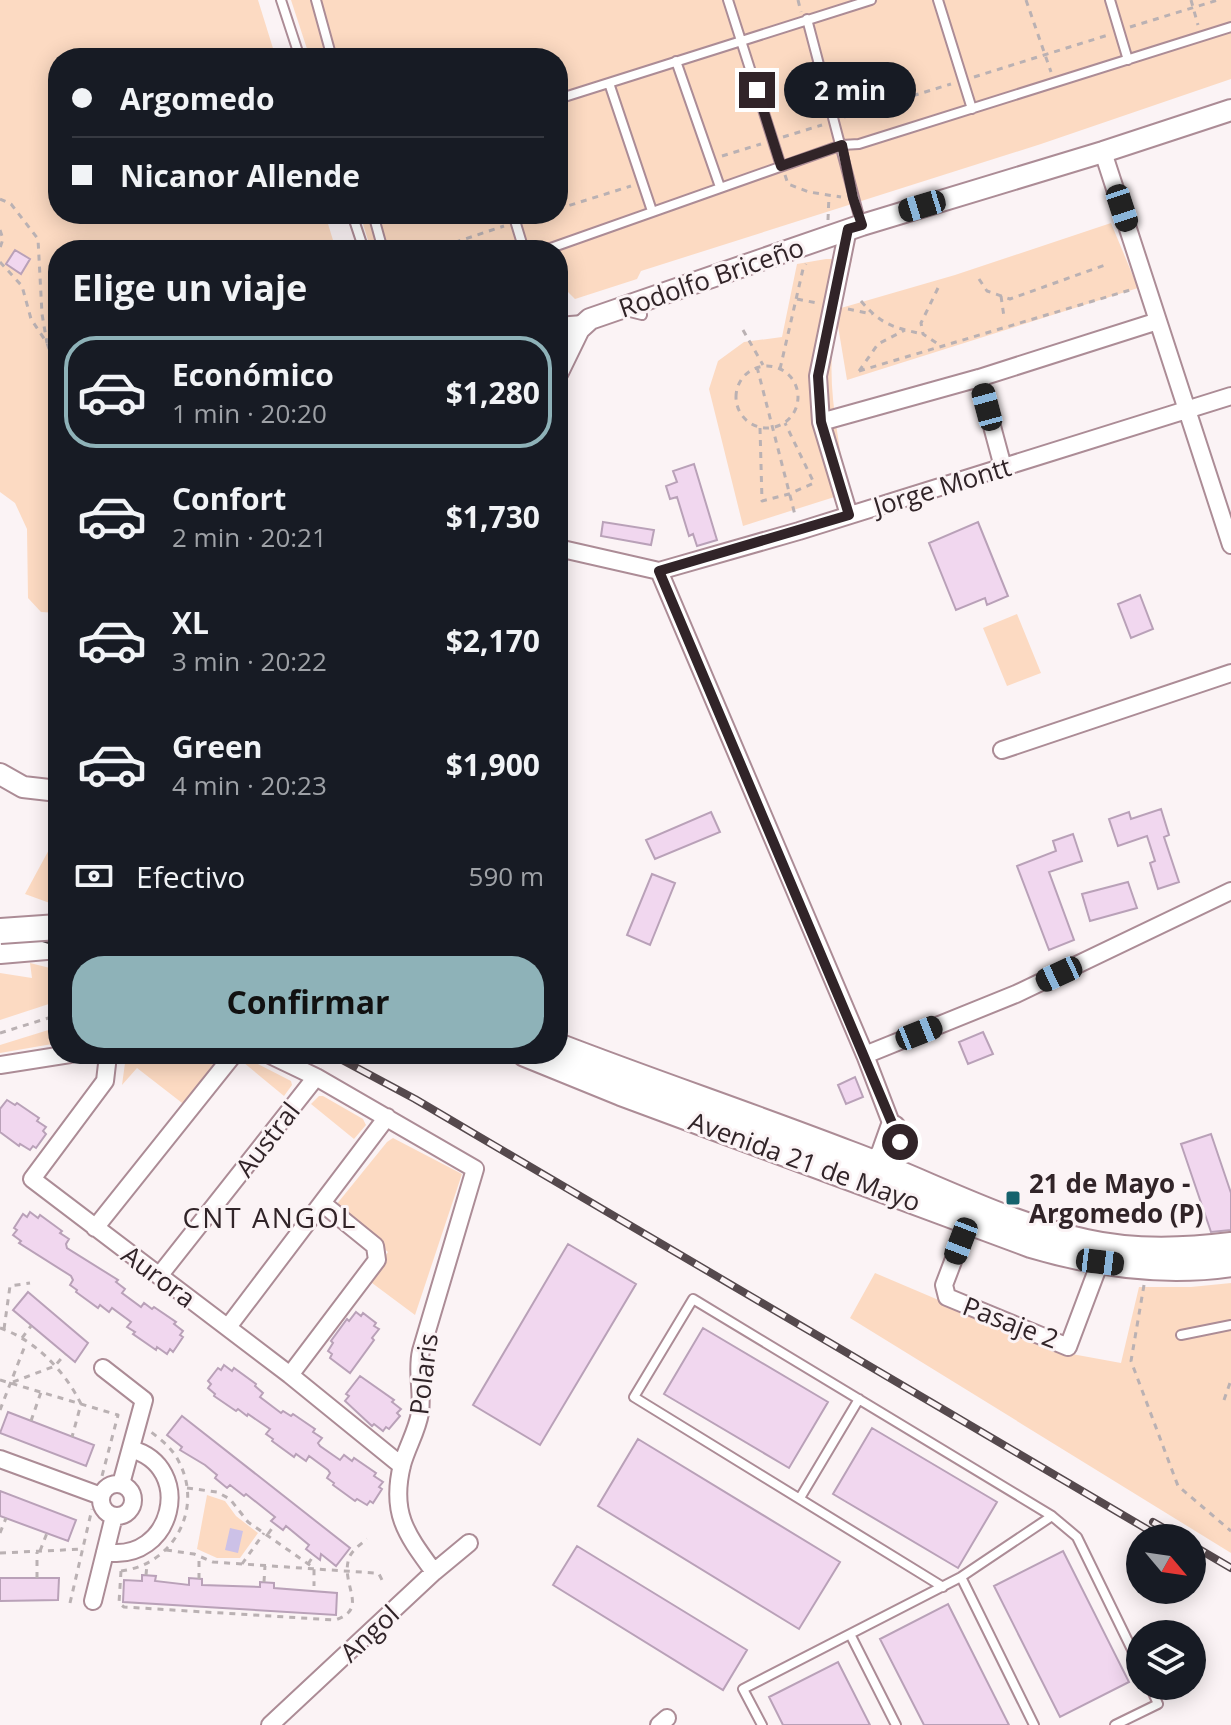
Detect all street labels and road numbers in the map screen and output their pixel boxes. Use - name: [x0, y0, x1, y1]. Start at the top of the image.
- street label: Rodolfo Briceño: [614, 228, 808, 326]
- street label: Jorge Montt: [866, 448, 1015, 525]
- street label: Austral: [226, 1094, 308, 1184]
- street label: Avenida 21 de Mayo: [684, 1102, 926, 1220]
- street label: Aurora: [115, 1236, 203, 1316]
- street label: Pasaje 2: [958, 1287, 1064, 1357]
- street label: Polaris: [400, 1331, 446, 1417]
- street label: Angol: [332, 1596, 406, 1670]

